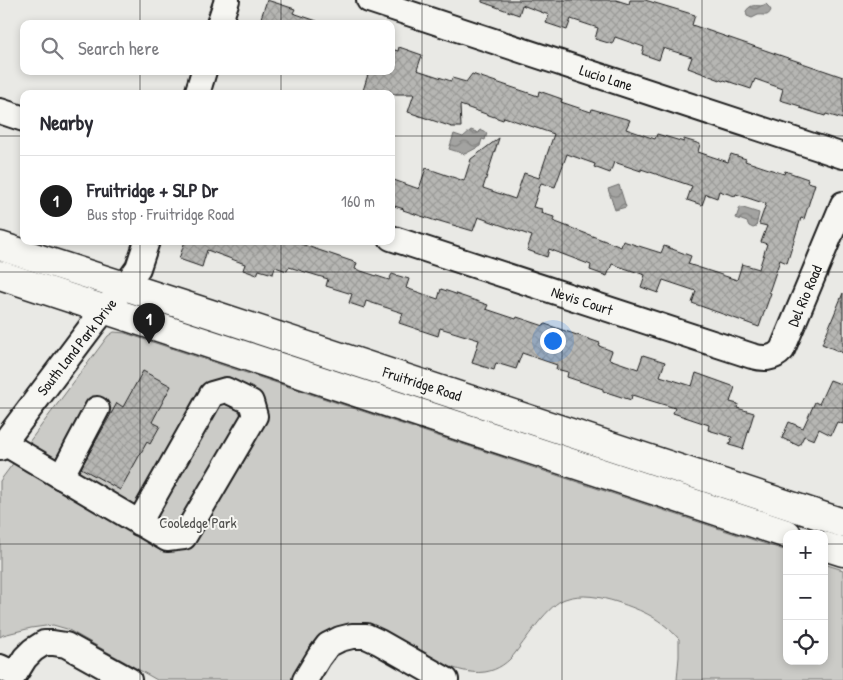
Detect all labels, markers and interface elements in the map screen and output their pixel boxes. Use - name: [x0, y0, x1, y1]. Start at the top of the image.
- search box: [20, 20, 395, 75]
- icon: search: [38, 34, 66, 62]
- text: Search here: [78, 35, 159, 61]
- street label: Lucio Lane: [577, 59, 635, 96]
- text: Nearby: [40, 108, 93, 137]
- text: Fruitridge + SLP Dr: [87, 177, 218, 203]
- text: 1: [53, 190, 59, 212]
- text: 160 m: [341, 190, 375, 212]
- text: Bus stop · Fruitridge Road: [87, 203, 234, 225]
- street label: Del Rio Road: [782, 262, 827, 330]
- street label: Nevis Court: [549, 281, 616, 321]
- street label: South Land Park Drive: [32, 294, 121, 400]
- pin: 1: [133, 303, 165, 344]
- your location: [540, 328, 566, 354]
- street label: Fruitridge Road: [379, 361, 464, 406]
- park label: Cooledge Park: [159, 512, 237, 533]
- map controls: [783, 530, 828, 665]
- button: +: [783, 530, 828, 575]
- button: −: [783, 575, 828, 620]
- button: locate: [783, 620, 828, 665]

